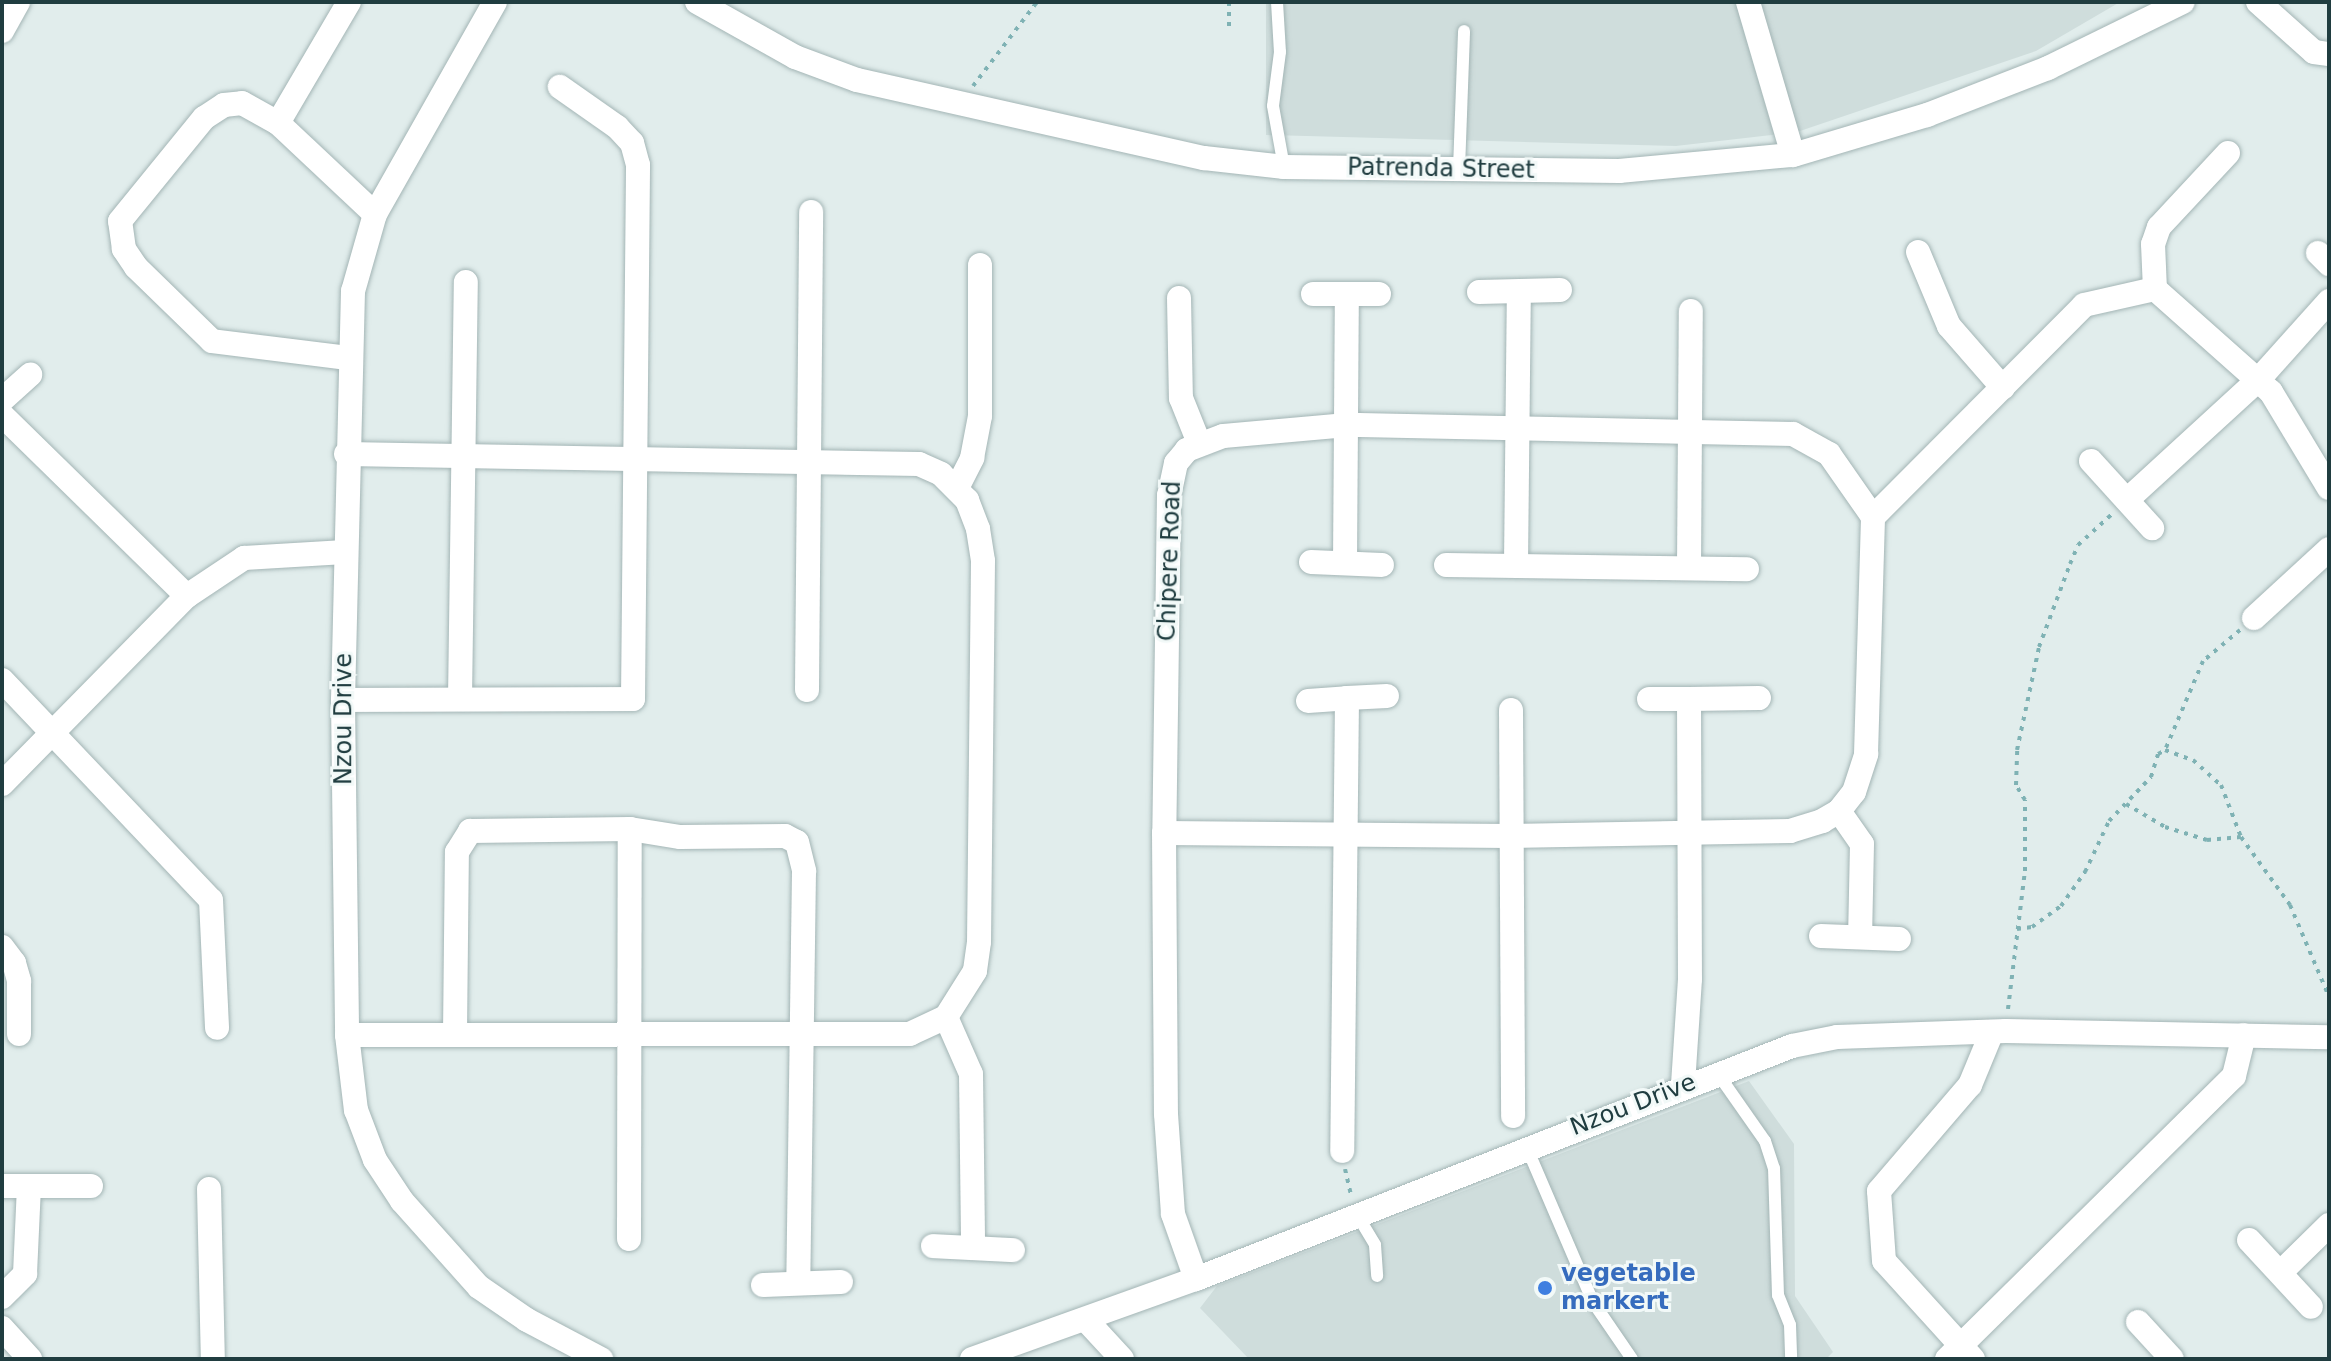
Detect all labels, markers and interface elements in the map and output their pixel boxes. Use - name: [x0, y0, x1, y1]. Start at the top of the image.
- street label: Patrenda Street: [1347, 153, 1535, 185]
- street label: Chipere Road: [1153, 480, 1187, 642]
- street label: Nzou Drive: [330, 653, 358, 785]
- street label: Nzou Drive: [1566, 1068, 1700, 1142]
- place label: vegetable markert: [1561, 1260, 1696, 1316]
- marker: vegetable markert: [1536, 1279, 1554, 1297]

